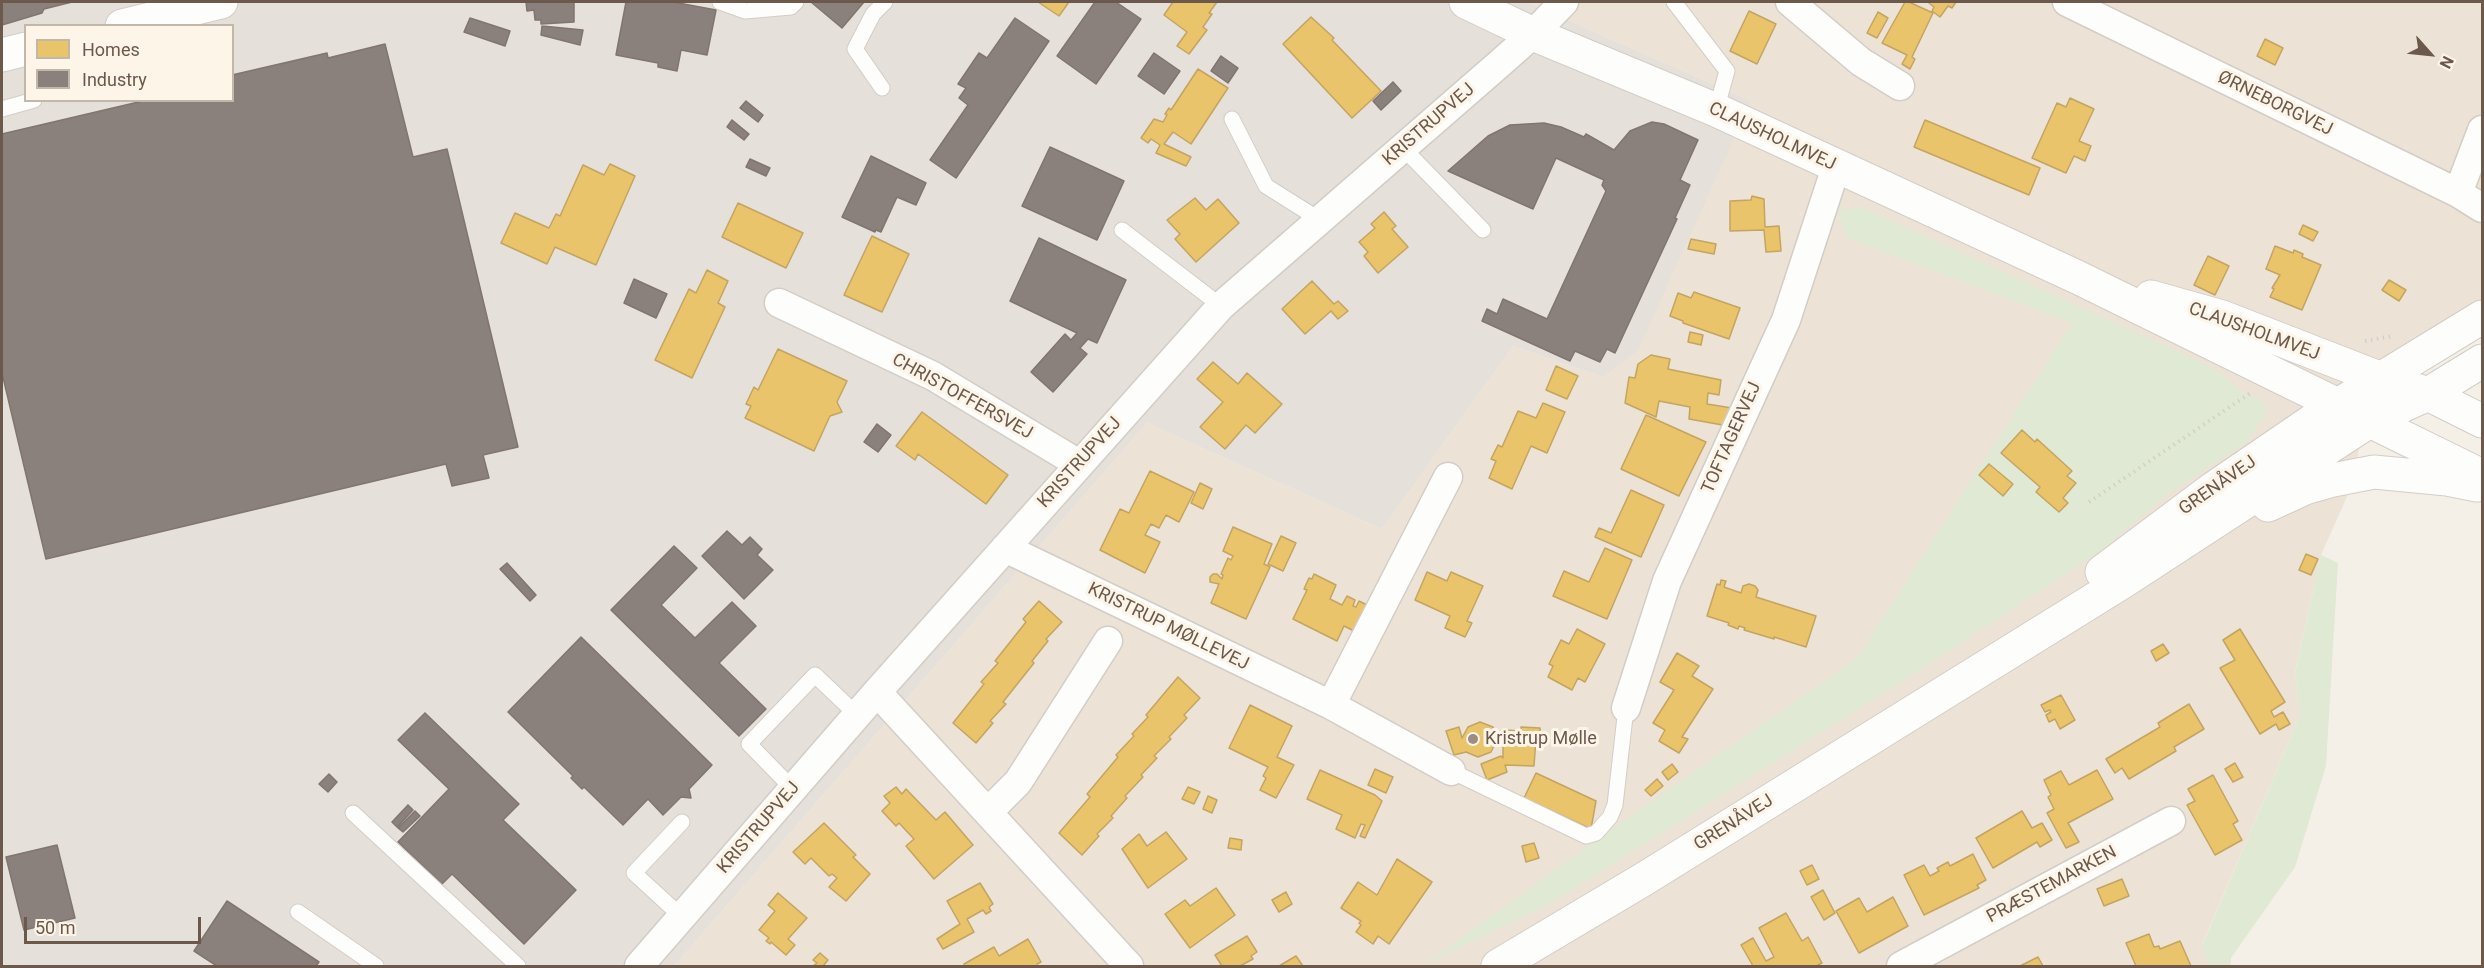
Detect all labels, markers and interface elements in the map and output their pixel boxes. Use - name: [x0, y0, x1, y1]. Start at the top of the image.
- legend: [24, 24, 234, 102]
- north arrow: [2400, 24, 2460, 84]
- text: Homes: [82, 39, 140, 60]
- text: N: [2435, 53, 2458, 72]
- street label: ØRNEBORGVEJ: [2214, 67, 2336, 141]
- text: Industry: [82, 69, 147, 90]
- street label: KRISTRUPVEJ: [1379, 79, 1479, 171]
- street label: CLAUSHOLMVEJ: [1705, 98, 1839, 176]
- street label: CLAUSHOLMVEJ: [2186, 298, 2322, 366]
- street label: CHRISTOFFERSVEJ: [888, 349, 1036, 445]
- street label: TOFTAGERVEJ: [1698, 379, 1766, 497]
- street label: KRISTRUPVEJ: [1034, 413, 1126, 513]
- street label: GRENÅVEJ: [2175, 452, 2261, 520]
- street label: KRISTRUP MØLLEVEJ: [1084, 579, 1252, 675]
- place label: Kristrup Mølle: [1485, 728, 1597, 750]
- marker: Kristrup Mølle: [1466, 732, 1480, 746]
- street label: KRISTRUPVEJ: [713, 778, 805, 878]
- street label: GRENÅVEJ: [1690, 790, 1778, 856]
- street label: PRÆSTEMARKEN: [1983, 842, 2121, 928]
- scale bar: [27, 905, 204, 943]
- text: 50 m: [35, 917, 75, 938]

